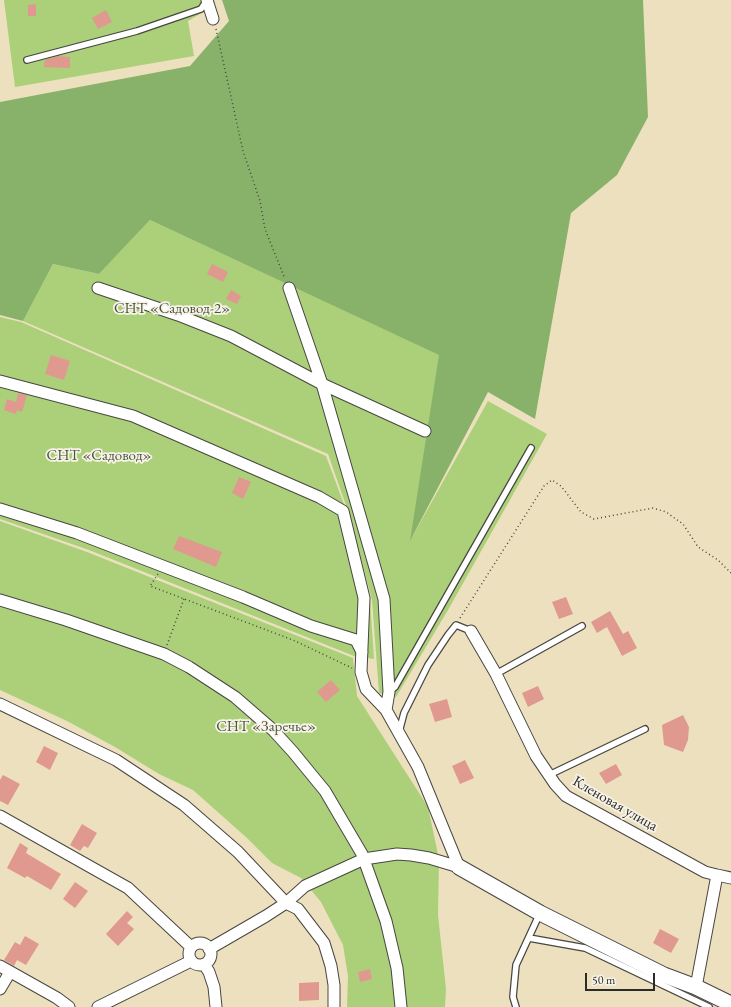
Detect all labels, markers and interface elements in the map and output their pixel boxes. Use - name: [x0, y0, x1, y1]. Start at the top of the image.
- park label: СНТ «Садовод-2»: [114, 300, 230, 318]
- park label: СНТ «Садовод»: [47, 447, 151, 465]
- park label: СНТ «Заречье»: [216, 718, 316, 736]
- street label: Кленовая улица: [569, 772, 661, 836]
- scale bar: [587, 965, 657, 991]
- text: 50 m: [592, 972, 615, 988]

